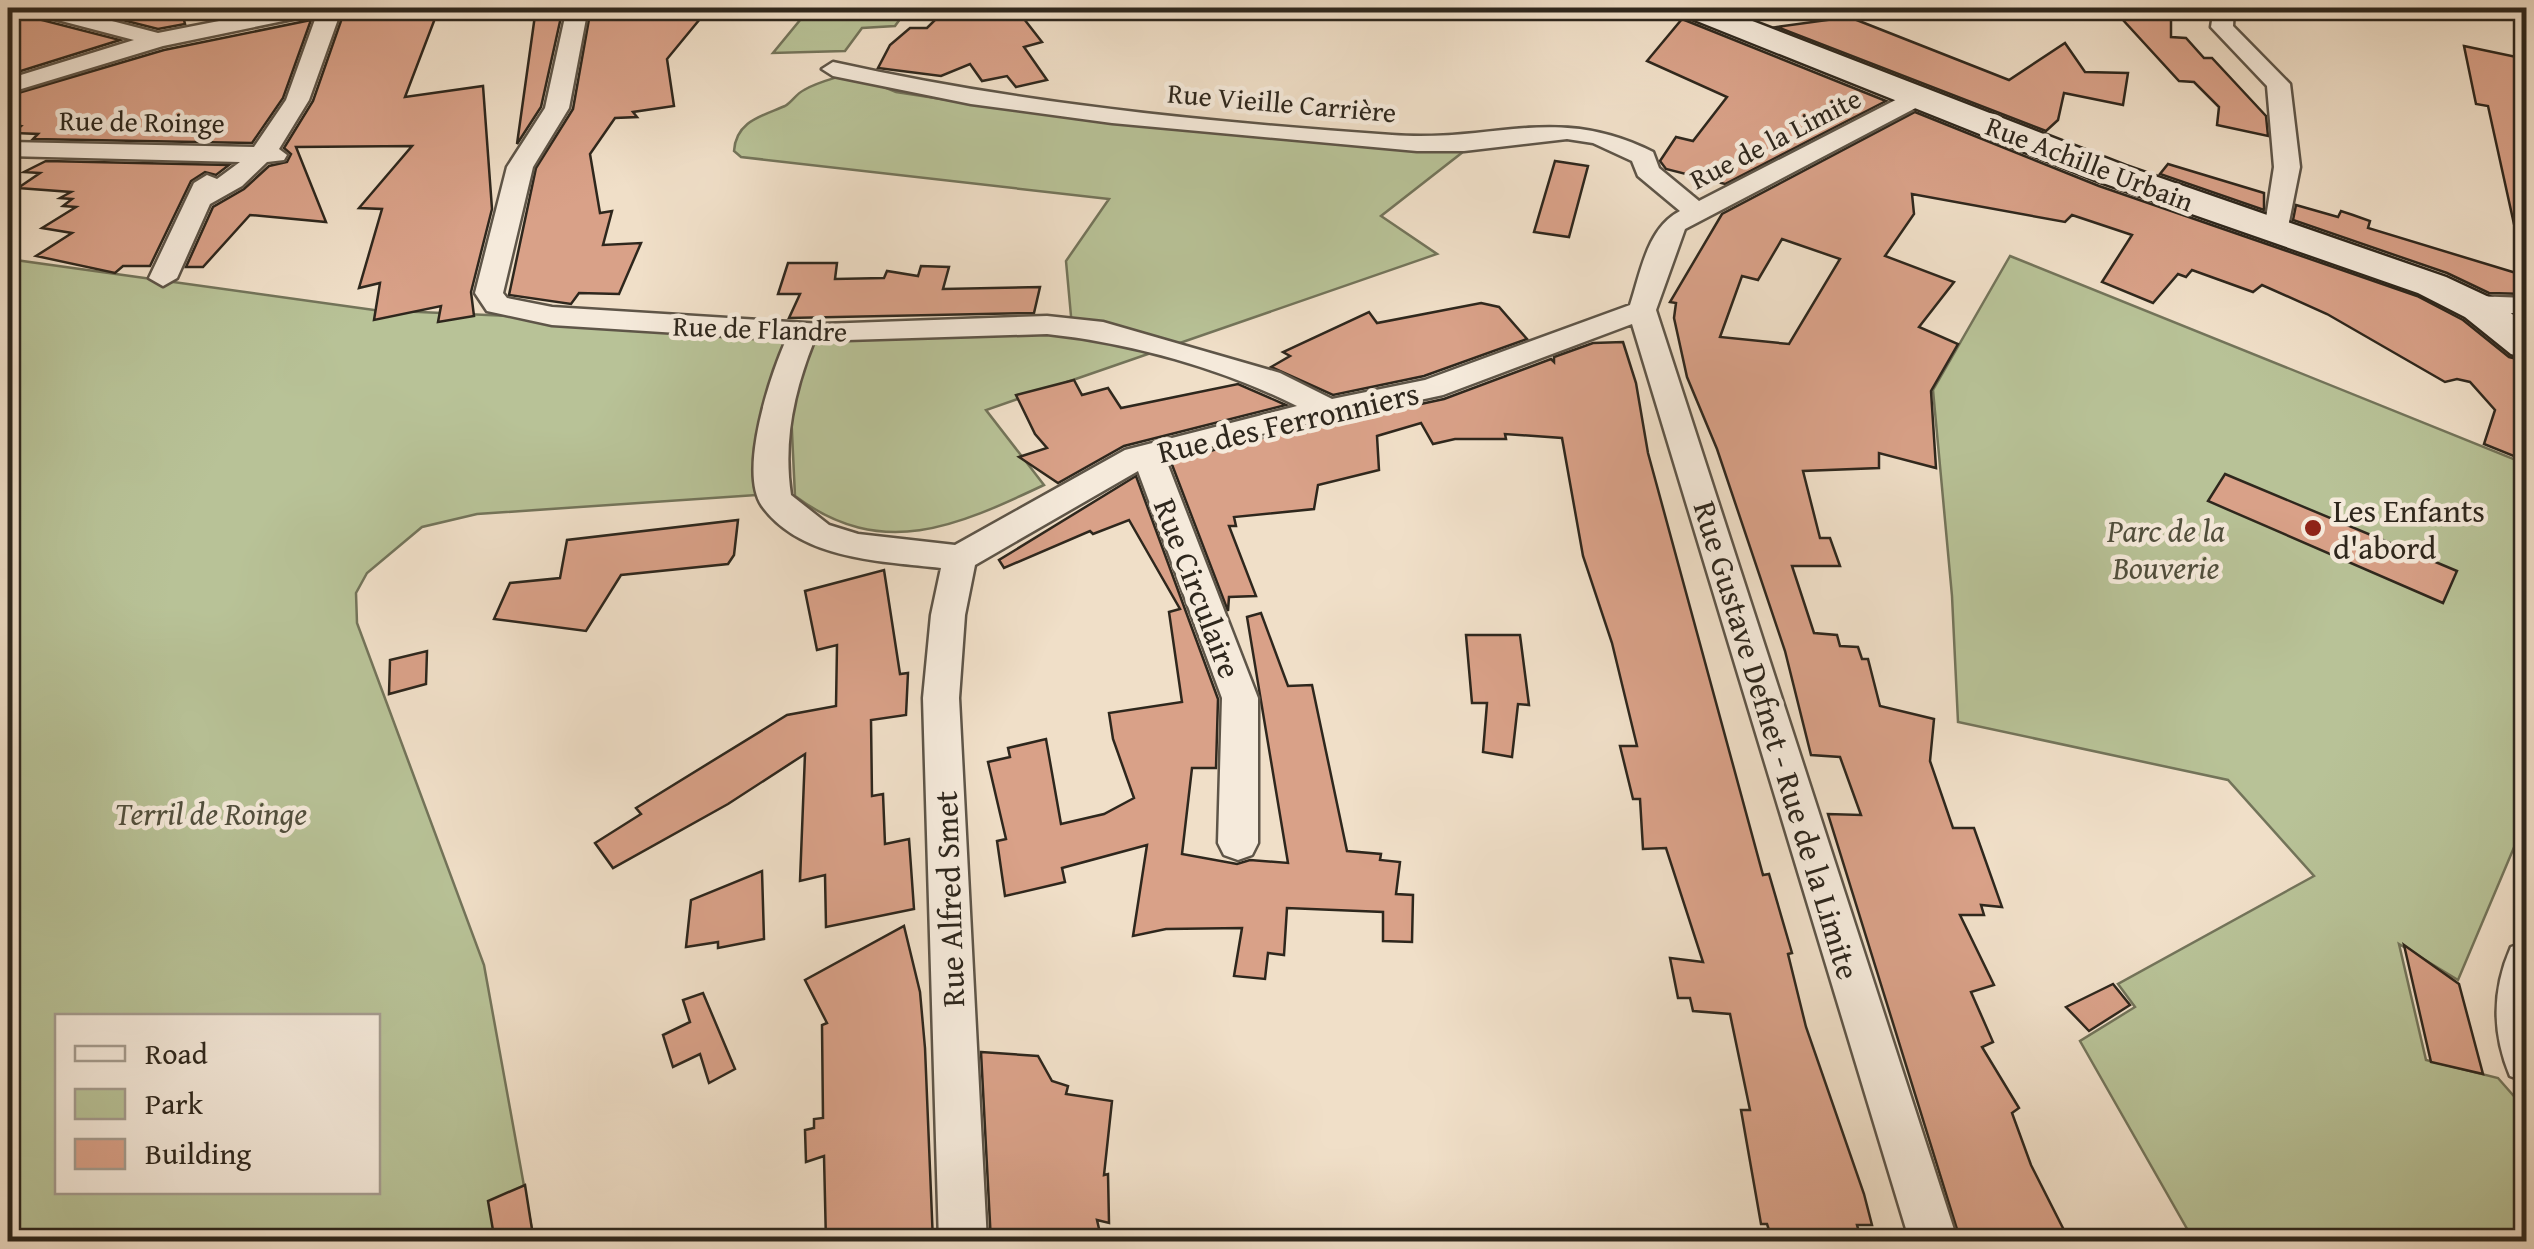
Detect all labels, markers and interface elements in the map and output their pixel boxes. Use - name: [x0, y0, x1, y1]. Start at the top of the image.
- street label: Rue Vieille Carrière: [1166, 72, 1398, 132]
- street label: Rue de la Limite: [1682, 77, 1868, 199]
- street label: Rue de Roinge: [59, 99, 225, 143]
- street label: Rue Achille Urbain: [1980, 105, 2200, 222]
- street label: Rue de Flandre: [672, 304, 848, 352]
- street label: Rue des Ferronniers: [1153, 369, 1423, 475]
- place label: Les Enfants d'abord: [2333, 487, 2485, 571]
- street label: Rue Circulaire: [1142, 491, 1254, 685]
- street label: Rue Gustave Defnet - Rue de la Limite: [1682, 495, 1872, 985]
- park label: Parc de la Bouverie: [2106, 507, 2225, 591]
- marker: Les Enfants d'abord: [2302, 517, 2324, 539]
- park label: Terril de Roinge: [115, 790, 307, 837]
- street label: Rue Alfred Smet: [922, 790, 976, 1008]
- legend: [55, 1014, 380, 1194]
- text: Road: [145, 1031, 208, 1075]
- text: Park: [145, 1081, 204, 1125]
- text: Building: [145, 1131, 251, 1175]

